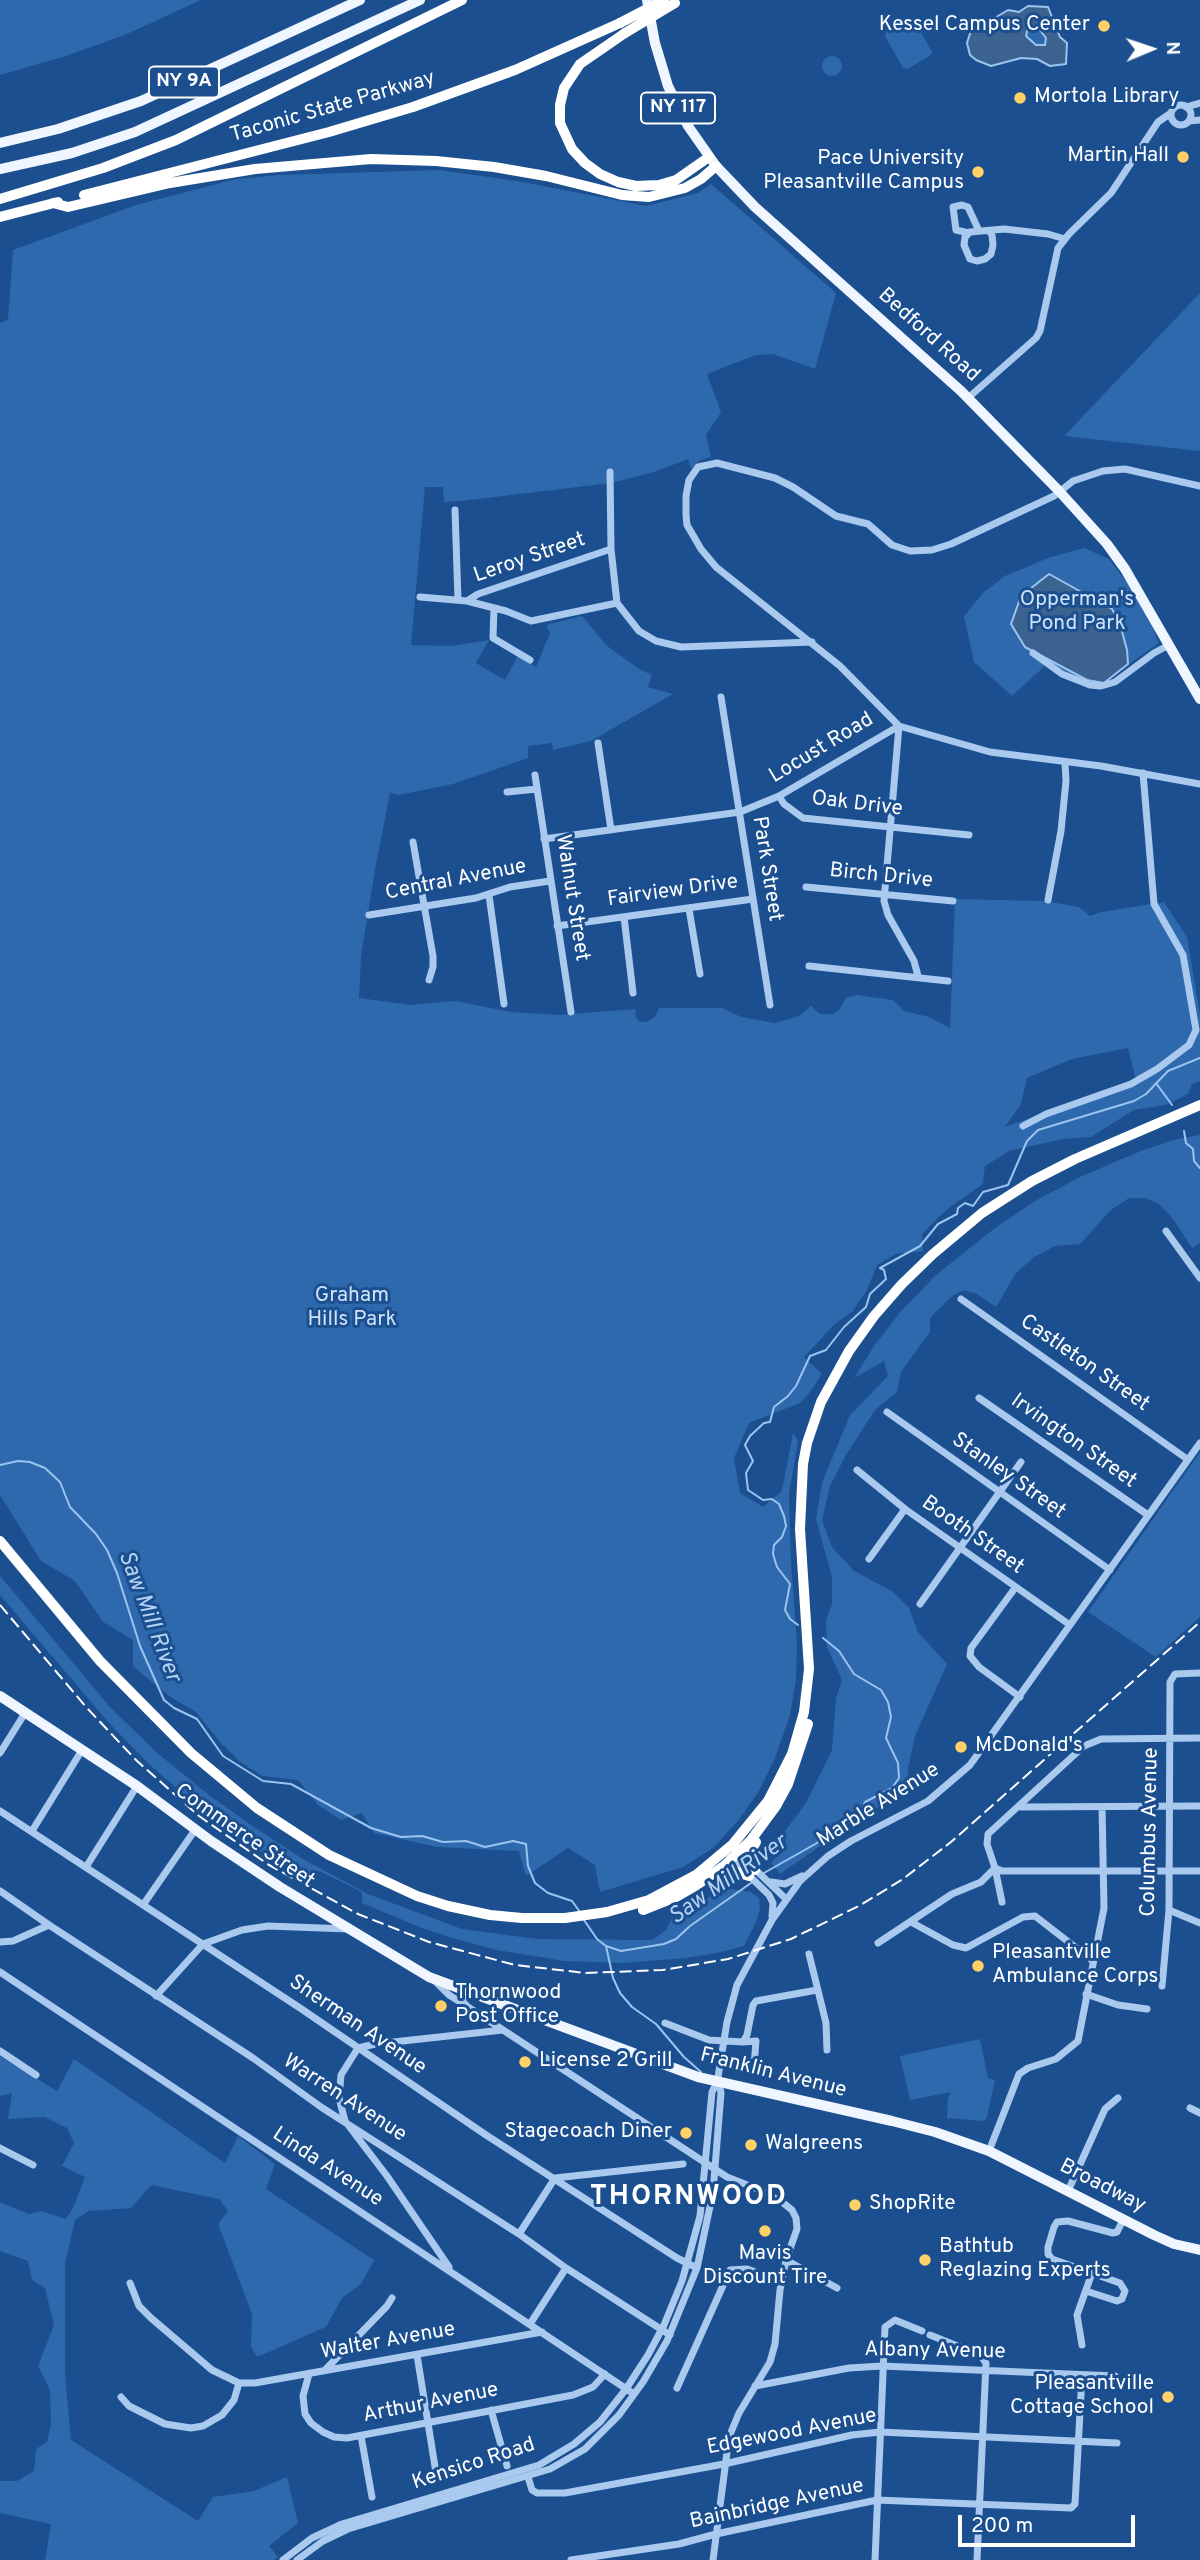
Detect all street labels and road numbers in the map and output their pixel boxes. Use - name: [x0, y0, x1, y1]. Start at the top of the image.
- road number: NY 9A: [149, 66, 219, 97]
- street label: Taconic State Parkway: [228, 67, 438, 149]
- road number: NY 117: [641, 92, 715, 124]
- street label: Bedford Road: [872, 284, 984, 388]
- street label: Leroy Street: [471, 528, 589, 590]
- street label: Locust Road: [765, 708, 879, 790]
- street label: Oak Drive: [810, 787, 904, 823]
- street label: Park Street: [745, 815, 787, 923]
- street label: Walnut Street: [549, 833, 593, 963]
- street label: Central Avenue: [383, 855, 529, 907]
- street label: Birch Drive: [828, 859, 934, 895]
- street label: Fairview Drive: [606, 870, 740, 914]
- street label: Castleton Street: [1014, 1310, 1154, 1418]
- street label: Irvington Street: [1005, 1389, 1141, 1495]
- street label: Stanley Street: [946, 1428, 1070, 1526]
- street label: Booth Street: [916, 1491, 1028, 1581]
- street label: Columbus Avenue: [1137, 1747, 1165, 1917]
- street label: Marble Avenue: [813, 1758, 945, 1854]
- street label: Commerce Street: [169, 1779, 319, 1895]
- street label: Sherman Avenue: [283, 1971, 431, 2081]
- street label: Franklin Avenue: [697, 2044, 849, 2104]
- street label: Warren Avenue: [277, 2050, 411, 2148]
- street label: Linda Avenue: [267, 2123, 387, 2213]
- street label: Broadway: [1055, 2155, 1149, 2219]
- street label: Walter Avenue: [319, 2318, 457, 2366]
- street label: Albany Avenue: [864, 2338, 1006, 2366]
- street label: Arthur Avenue: [361, 2379, 501, 2429]
- street label: Edgewood Avenue: [705, 2404, 879, 2462]
- street label: Kensico Road: [409, 2433, 539, 2497]
- street label: Bainbridge Avenue: [688, 2474, 866, 2536]

